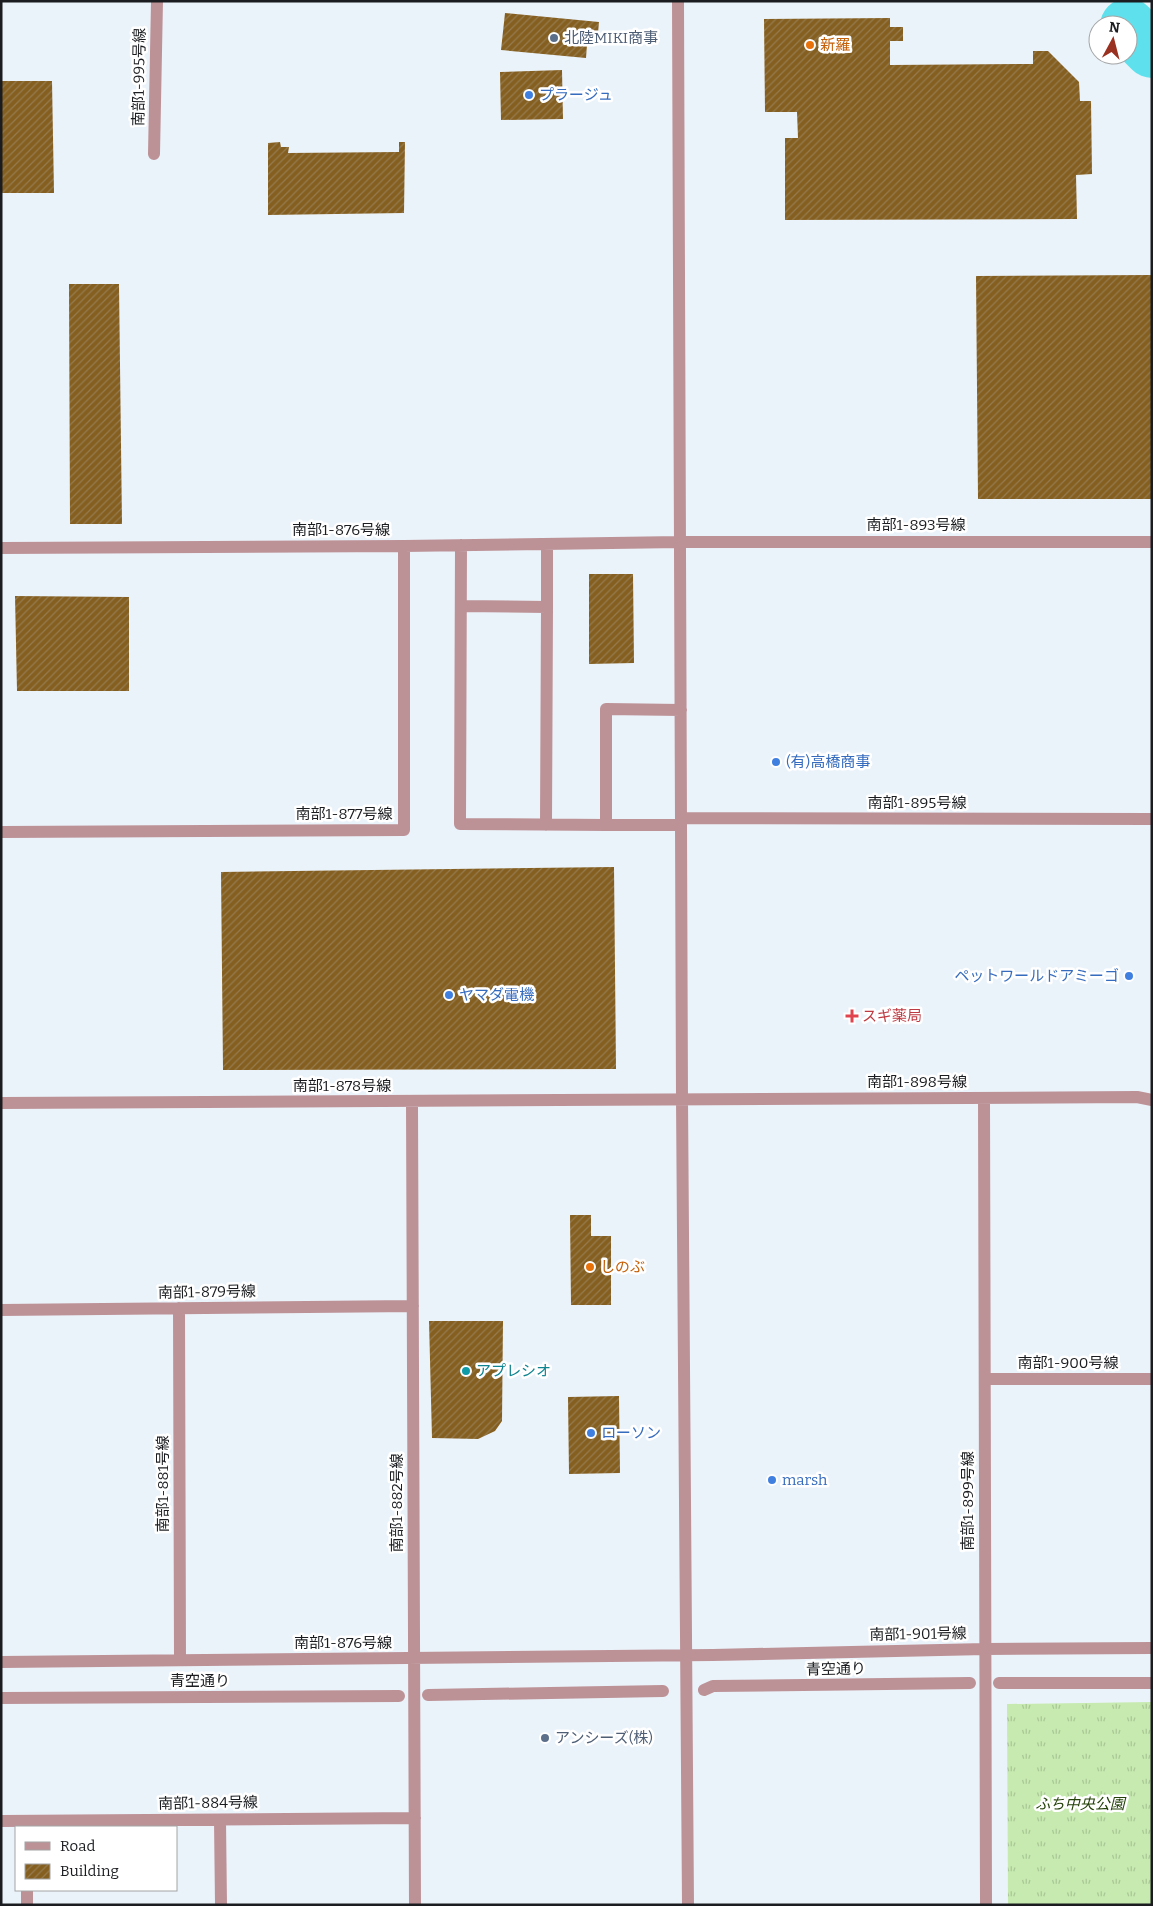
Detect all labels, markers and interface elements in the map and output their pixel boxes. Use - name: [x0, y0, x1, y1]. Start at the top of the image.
- north arrow: [1088, 15, 1138, 65]
- text: N: [1108, 18, 1121, 37]
- street label: 南部1-995号線: [129, 28, 149, 126]
- place label: 北陸MIKI商事: [564, 29, 658, 47]
- marker: 北陸MIKI商事: [548, 32, 560, 44]
- place label: 新羅: [820, 36, 850, 54]
- marker: 新羅: [804, 39, 816, 51]
- place label: プラージュ: [539, 86, 613, 104]
- marker: プラージュ: [523, 89, 535, 101]
- street label: 南部1-893号線: [866, 516, 966, 534]
- street label: 南部1-876号線: [292, 521, 390, 539]
- place label: (有)高橋商事: [786, 753, 870, 771]
- marker: (有)高橋商事: [770, 756, 782, 768]
- street label: 南部1-895号線: [868, 794, 966, 812]
- street label: 南部1-877号線: [295, 805, 393, 823]
- place label: ペットワールドアミーゴ: [954, 967, 1119, 985]
- marker: ペットワールドアミーゴ: [1123, 970, 1135, 982]
- place label: ヤマダ電機: [459, 986, 534, 1004]
- marker: ヤマダ電機: [443, 989, 455, 1001]
- place label: スギ薬局: [862, 1007, 922, 1025]
- marker: スギ薬局: [846, 1010, 858, 1022]
- street label: 南部1-898号線: [867, 1073, 967, 1091]
- street label: 南部1-878号線: [293, 1077, 391, 1095]
- place label: しのぶ: [600, 1258, 645, 1276]
- marker: しのぶ: [584, 1261, 596, 1273]
- street label: 南部1-879号線: [158, 1282, 256, 1302]
- street label: 南部1-900号線: [1018, 1354, 1118, 1372]
- place label: アプレシオ: [476, 1362, 551, 1380]
- marker: アプレシオ: [460, 1365, 472, 1377]
- place label: ローソン: [601, 1424, 661, 1442]
- marker: ローソン: [585, 1427, 597, 1439]
- street label: 南部1-881号線: [154, 1435, 172, 1533]
- street label: 南部1-899号線: [959, 1451, 977, 1551]
- street label: 南部1-882号線: [388, 1453, 406, 1553]
- place label: marsh: [782, 1471, 828, 1489]
- marker: marsh: [766, 1474, 778, 1486]
- street label: 南部1-901号線: [869, 1624, 967, 1644]
- street label: 南部1-876号線: [294, 1634, 392, 1652]
- street label: 青空通り: [806, 1659, 866, 1679]
- street label: 青空通り: [170, 1672, 230, 1690]
- place label: アンシーズ(株): [555, 1729, 653, 1747]
- marker: アンシーズ(株): [539, 1732, 551, 1744]
- street label: 南部1-884号線: [158, 1793, 258, 1813]
- park label: ふち中央公園: [1035, 1795, 1127, 1813]
- legend: [15, 1826, 178, 1891]
- text: Road: [60, 1837, 95, 1855]
- text: Building: [60, 1862, 119, 1880]

